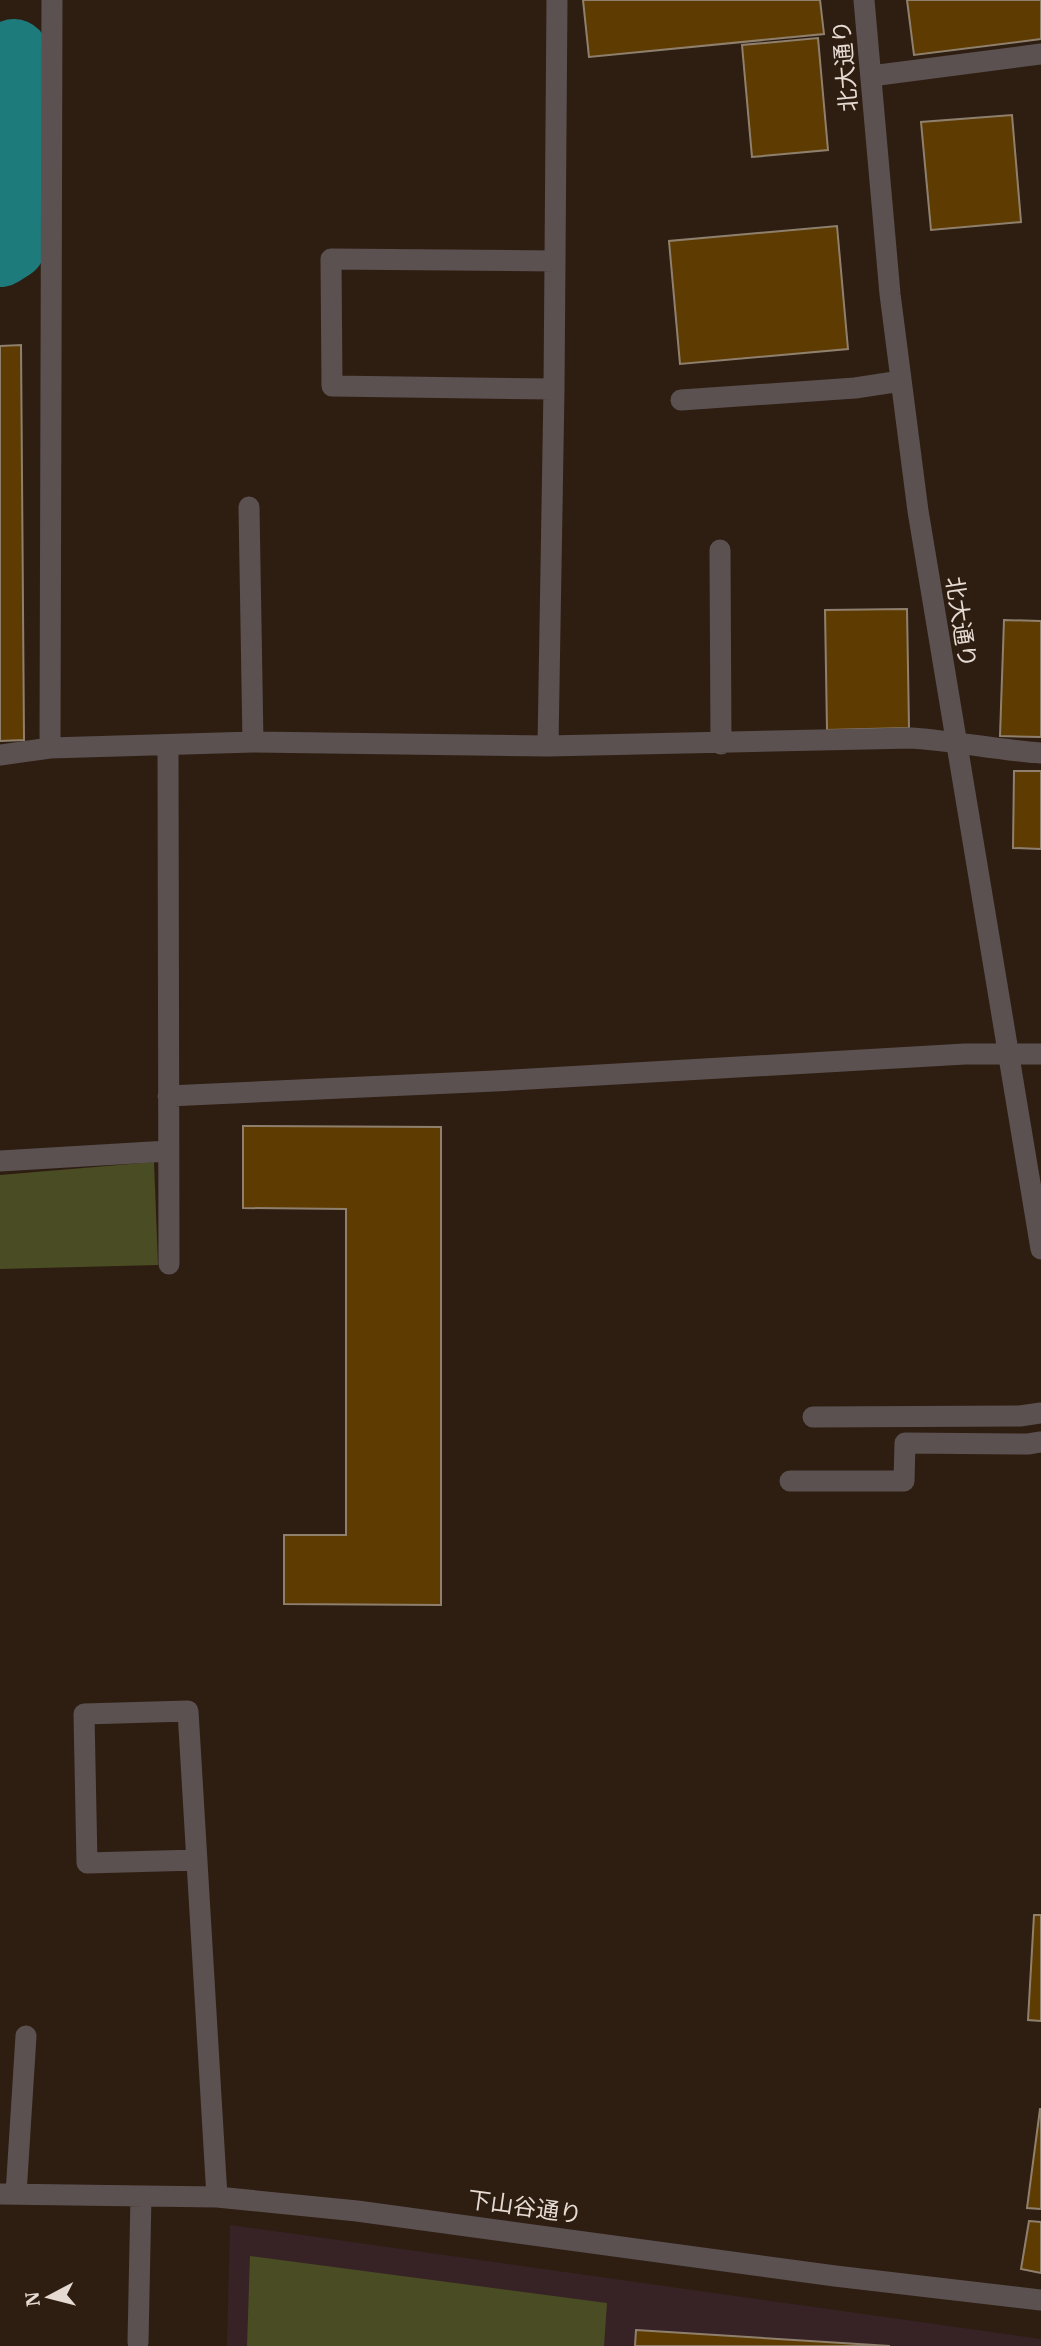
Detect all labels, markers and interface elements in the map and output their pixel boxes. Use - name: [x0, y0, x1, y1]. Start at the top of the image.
- street label: 北大通り: [825, 19, 863, 113]
- street label: 北大通り: [940, 574, 984, 670]
- street label: 下山谷通り: [466, 2183, 584, 2229]
- north arrow: [14, 2262, 84, 2332]
- text: N: [19, 2290, 45, 2308]

